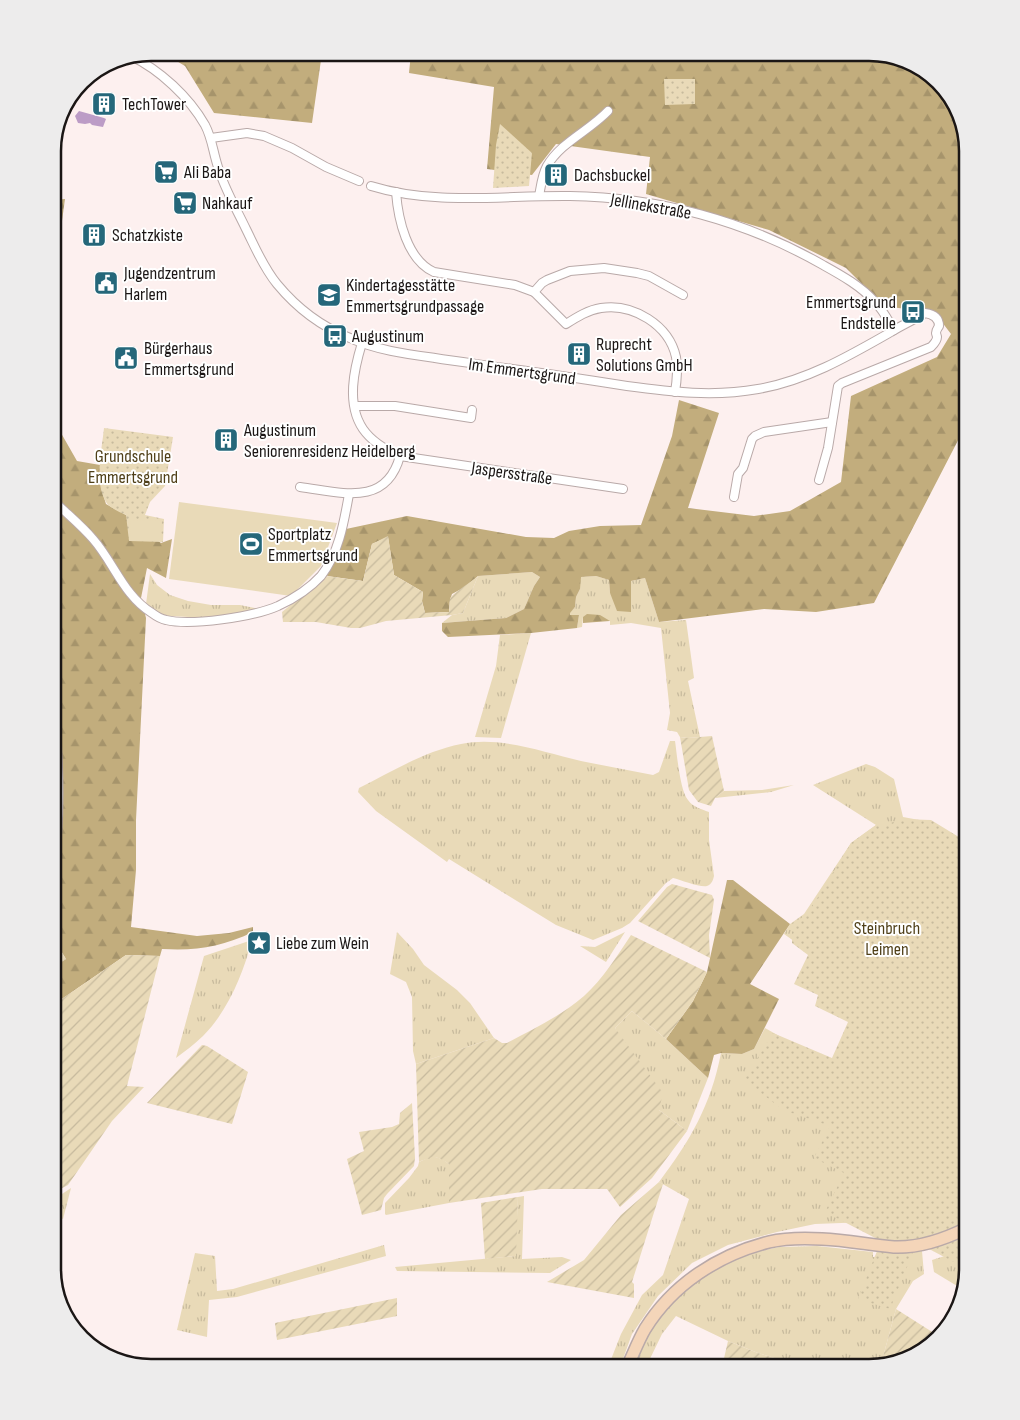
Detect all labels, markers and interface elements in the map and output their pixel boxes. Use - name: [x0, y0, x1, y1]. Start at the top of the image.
- building icon: TechTower: [91, 91, 117, 117]
- place label: TechTower: [122, 94, 186, 115]
- supermarket icon: Ali Baba: [153, 159, 179, 185]
- place label: Ali Baba: [183, 162, 231, 183]
- building icon: Dachsbuckel: [543, 162, 569, 188]
- place label: Dachsbuckel: [574, 165, 650, 186]
- street label: Jellinekstraße: [608, 189, 693, 224]
- supermarket icon: Nahkauf: [172, 190, 198, 216]
- place label: Nahkauf: [202, 193, 253, 214]
- building icon: Schatzkiste: [81, 222, 107, 248]
- place label: Schatzkiste: [112, 225, 183, 246]
- place label: Jugendzentrum Harlem: [123, 263, 216, 305]
- public building icon: Jugendzentrum Harlem: [93, 270, 119, 296]
- place label: Kindertagesstätte Emmertsgrundpassage: [346, 275, 484, 317]
- school or university icon: Kindertagesstätte Emmertsgrundpassage: [316, 282, 342, 308]
- place label: Emmertsgrund Endstelle: [806, 292, 896, 334]
- bus stop icon: Emmertsgrund Endstelle: [900, 299, 926, 325]
- bus stop icon: Augustinum: [322, 323, 348, 349]
- place label: Augustinum: [351, 326, 424, 347]
- place label: Ruprecht Solutions GmbH: [596, 334, 693, 376]
- place label: Bürgerhaus Emmertsgrund: [144, 338, 234, 380]
- building icon: Ruprecht Solutions GmbH: [566, 341, 592, 367]
- public building icon: Bürgerhaus Emmertsgrund: [113, 345, 139, 371]
- street label: Im Emmertsgrund: [467, 354, 577, 389]
- place label: Augustinum Seniorenresidenz Heidelberg: [243, 420, 415, 462]
- building icon: Augustinum Seniorenresidenz Heidelberg: [213, 427, 239, 453]
- park label: Grundschule Emmertsgrund: [88, 446, 178, 488]
- street label: Jaspersstraße: [469, 457, 554, 490]
- place label: Sportplatz Emmertsgrund: [268, 524, 358, 566]
- sports icon: Sportplatz Emmertsgrund: [238, 531, 264, 557]
- park label: Steinbruch Leimen: [854, 918, 920, 960]
- place icon: Liebe zum Wein: [246, 930, 272, 956]
- place label: Liebe zum Wein: [276, 933, 369, 954]

